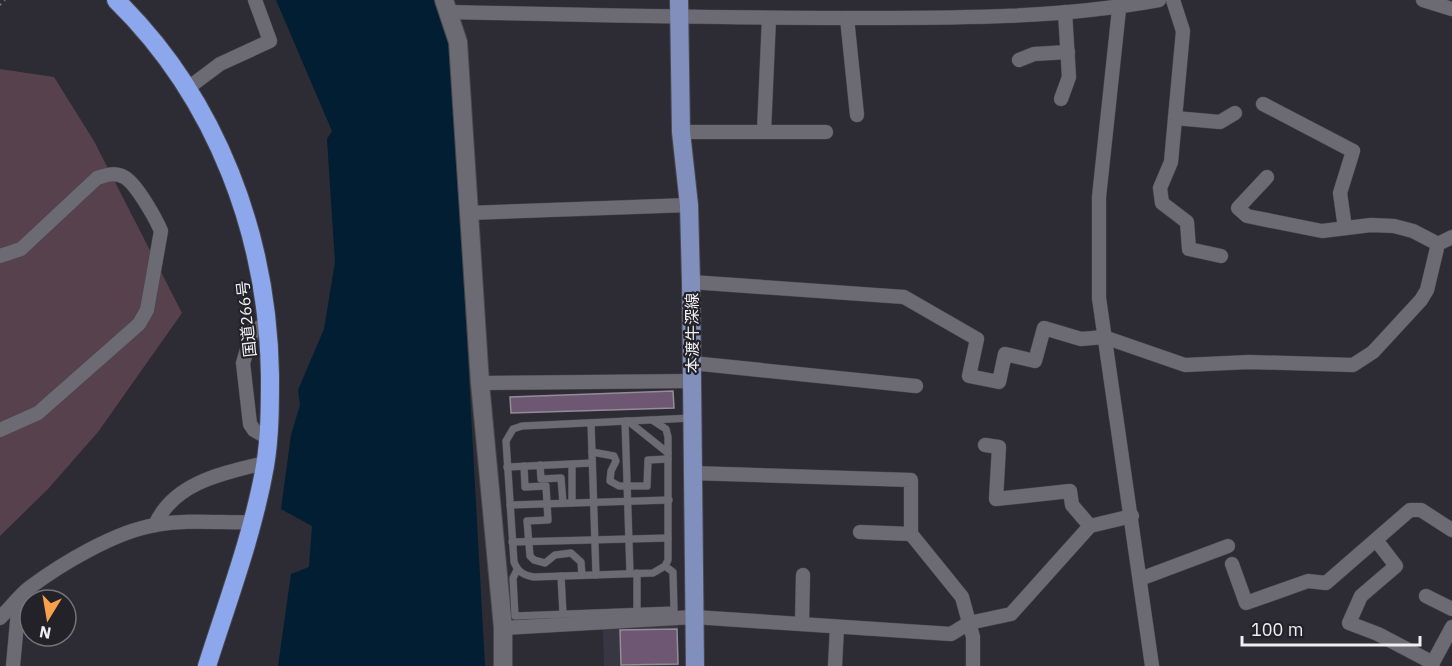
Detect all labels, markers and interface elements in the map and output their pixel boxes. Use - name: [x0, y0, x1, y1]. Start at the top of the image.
- street label: 国道266号: [232, 280, 260, 358]
- street label: 本渡牛深線: [682, 293, 702, 373]
- north arrow: [18, 588, 78, 648]
- scale bar: [1242, 609, 1420, 647]
- text: 100 m: [1251, 618, 1303, 641]
- text: N: [38, 622, 53, 644]

